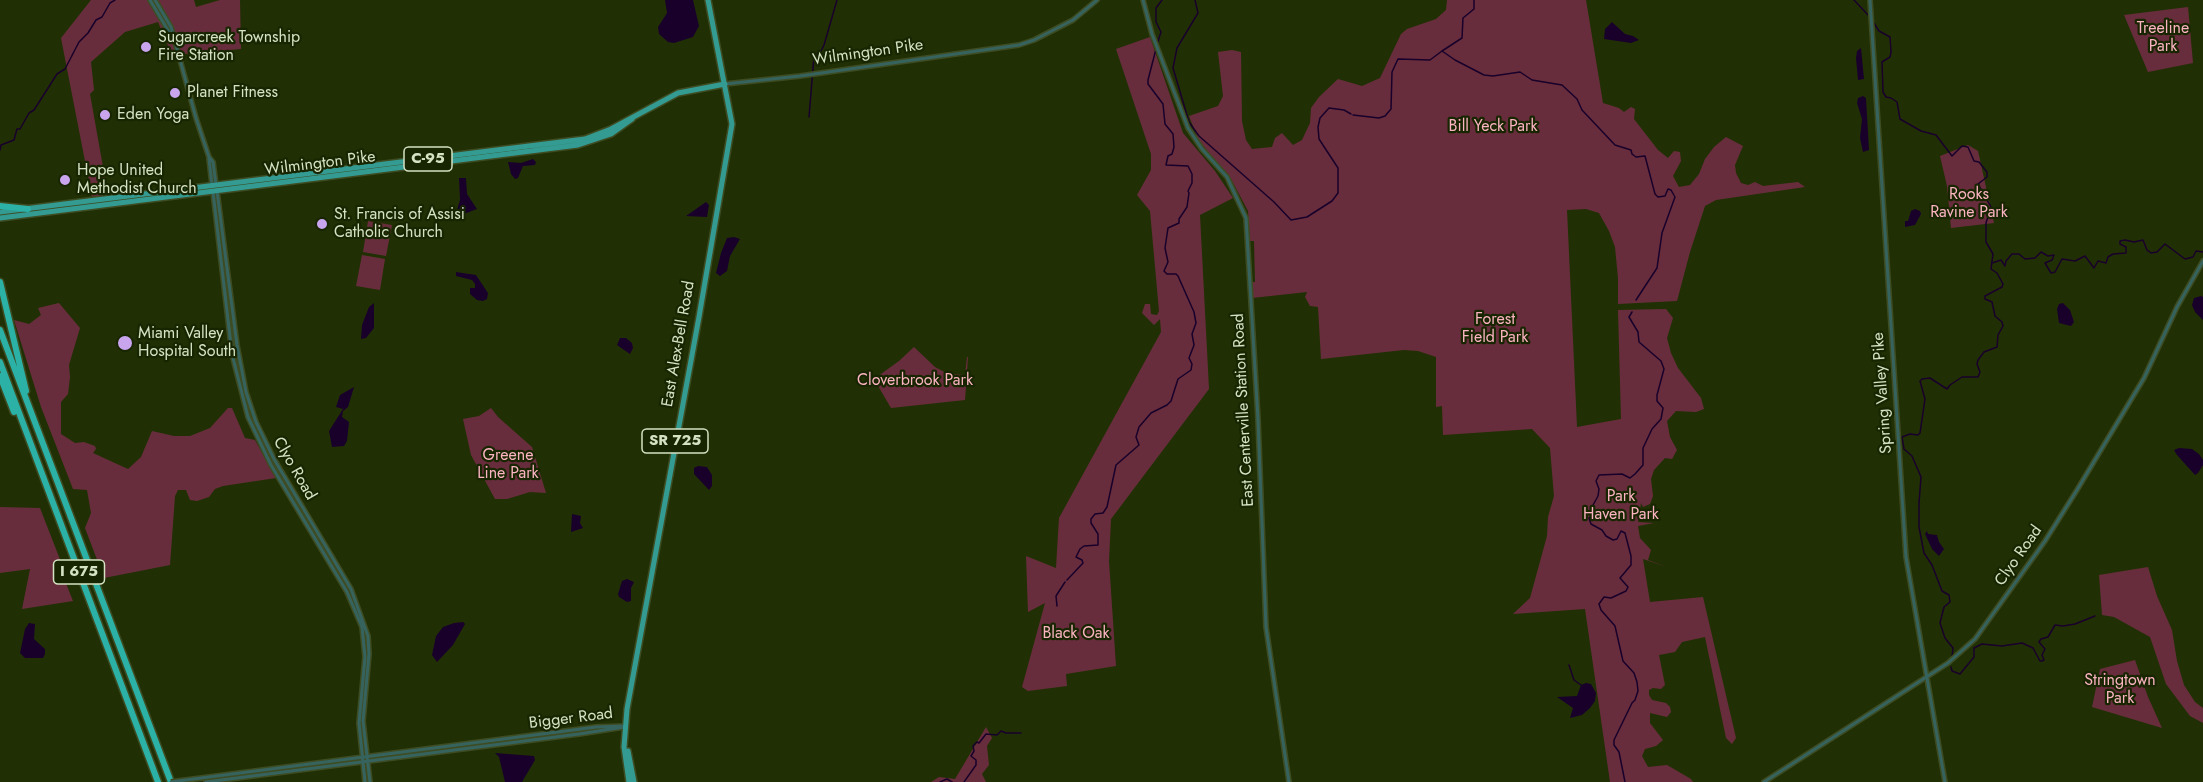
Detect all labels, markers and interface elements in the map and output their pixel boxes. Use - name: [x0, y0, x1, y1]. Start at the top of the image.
- park label: Treeline Park: [2137, 19, 2189, 57]
- place label: Sugarcreek Township Fire Station: [158, 28, 300, 66]
- street label: Wilmington Pike: [811, 36, 925, 70]
- marker: Sugarcreek Township Fire Station: [139, 40, 153, 54]
- place label: Planet Fitness: [187, 83, 278, 103]
- marker: Planet Fitness: [168, 86, 182, 100]
- place label: Eden Yoga: [117, 105, 189, 125]
- marker: Eden Yoga: [98, 108, 112, 122]
- park label: Bill Yeck Park: [1449, 117, 1537, 137]
- road number: C-95: [404, 147, 452, 171]
- street label: Wilmington Pike: [263, 148, 377, 180]
- place label: Hope United Methodist Church: [77, 161, 197, 199]
- marker: Hope United Methodist Church: [58, 173, 72, 187]
- park label: Rooks Ravine Park: [1930, 185, 2008, 223]
- place label: St. Francis of Assisi Catholic Church: [334, 205, 465, 243]
- marker: St. Francis of Assisi Catholic Church: [315, 217, 329, 231]
- street label: East Alex-Bell Road: [658, 279, 700, 409]
- park label: Forest Field Park: [1462, 310, 1528, 348]
- street label: East Centerville Station Road: [1229, 313, 1259, 507]
- place label: Miami Valley Hospital South: [138, 324, 236, 362]
- street label: Spring Valley Pike: [1869, 332, 1897, 454]
- marker: Miami Valley Hospital South: [116, 334, 134, 352]
- park label: Cloverbrook Park: [857, 371, 973, 391]
- road number: SR 725: [642, 429, 708, 453]
- street label: Clyo Road: [268, 434, 320, 504]
- park label: Greene Line Park: [477, 446, 539, 484]
- park label: Park Haven Park: [1583, 487, 1659, 525]
- street label: Clyo Road: [1991, 522, 2047, 590]
- road number: I 675: [54, 560, 104, 584]
- park label: Black Oak: [1042, 624, 1110, 644]
- park label: Stringtown Park: [2084, 671, 2156, 709]
- street label: Bigger Road: [528, 704, 614, 734]

